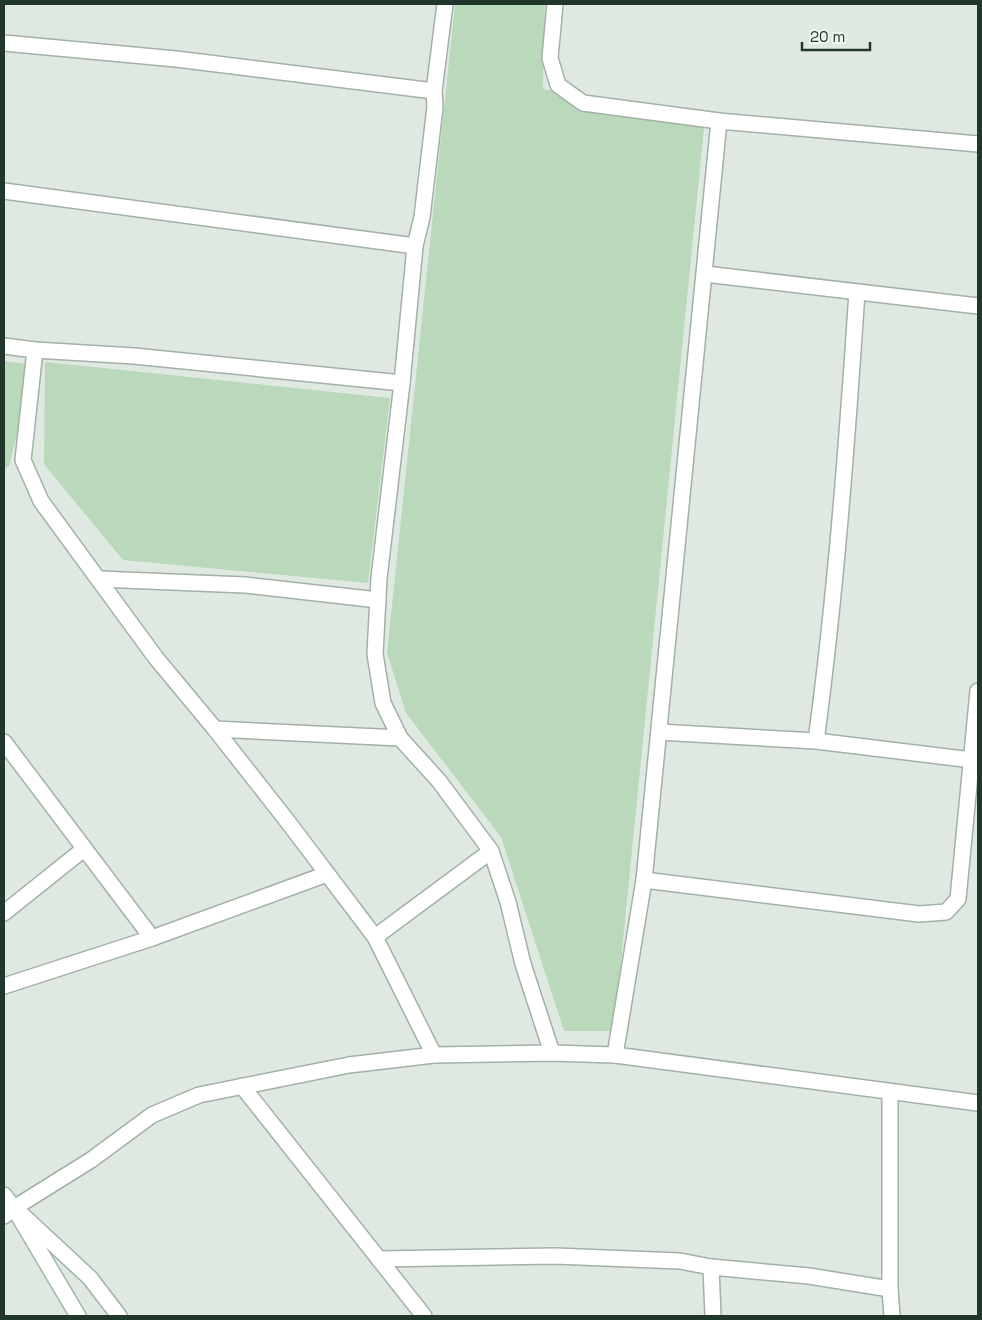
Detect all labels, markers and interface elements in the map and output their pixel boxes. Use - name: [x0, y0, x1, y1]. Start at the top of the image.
- scale bar: [802, 20, 870, 52]
- text: 20 m: [810, 27, 845, 46]

